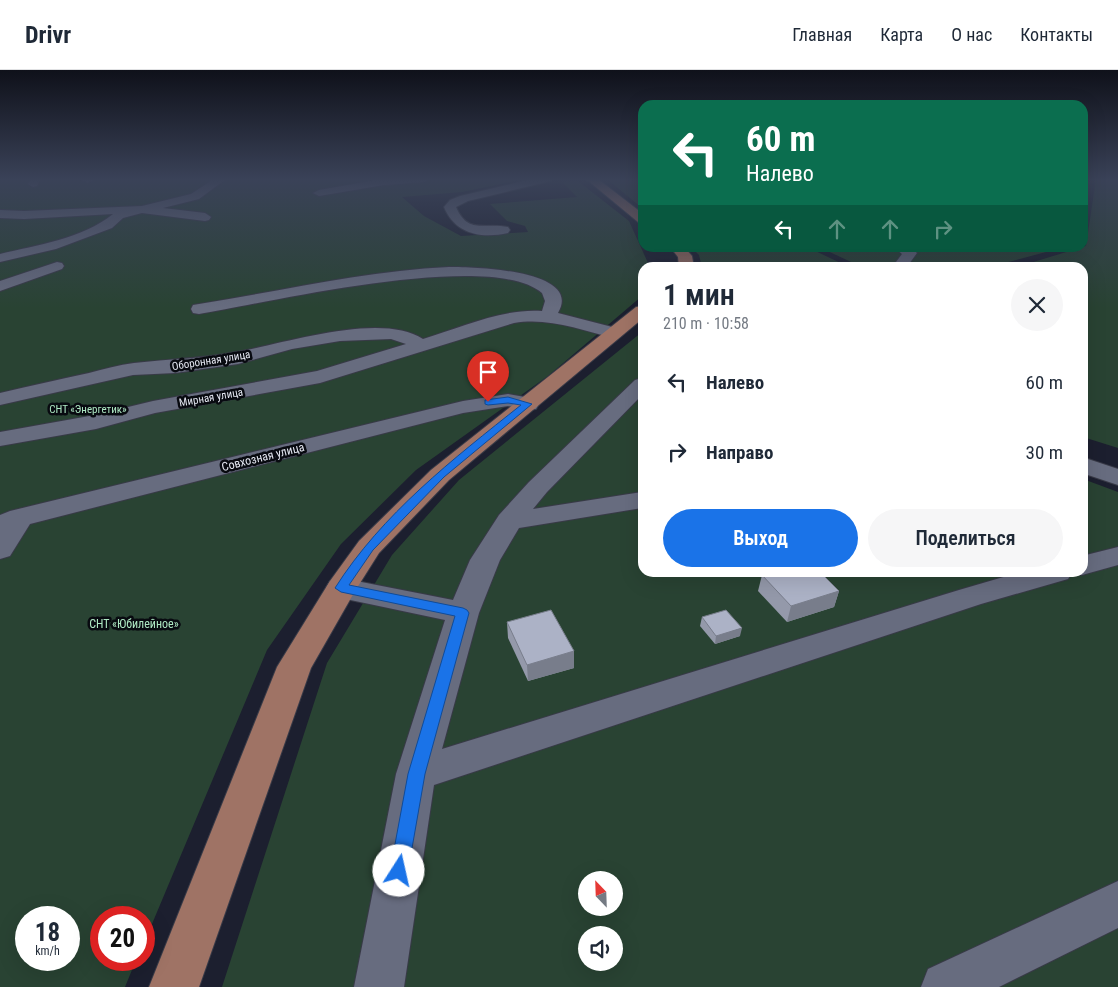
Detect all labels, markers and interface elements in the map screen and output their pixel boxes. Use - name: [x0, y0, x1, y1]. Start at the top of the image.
- text: Drivr: [25, 21, 71, 49]
- text: Главная: [792, 24, 852, 45]
- text: Карта: [880, 24, 923, 45]
- text: О нас: [951, 24, 992, 45]
- text: Контакты: [1020, 24, 1093, 45]
- text: 60 m: [746, 119, 815, 160]
- icon: left: [663, 120, 728, 185]
- text: Налево: [746, 161, 814, 186]
- icon: left: [770, 215, 798, 243]
- icon: ahead: [823, 215, 851, 243]
- icon: ahead: [876, 215, 904, 243]
- icon: right: [929, 215, 957, 243]
- text: 1 мин: [663, 277, 735, 312]
- button: close: [1011, 279, 1063, 331]
- text: 210 m · 10:58: [663, 314, 749, 333]
- street label: Оборонная улица: [171, 348, 251, 373]
- pin: [467, 351, 509, 402]
- icon: arrive: [474, 358, 502, 386]
- icon: left: [663, 368, 691, 396]
- text: Налево: [706, 371, 764, 394]
- text: 60 m: [1026, 371, 1063, 394]
- street label: Мирная улица: [178, 385, 244, 410]
- park label: СНТ «Энергетик»: [49, 403, 127, 416]
- icon: right: [663, 438, 691, 466]
- street label: Совхозная улица: [220, 440, 306, 474]
- text: Направо: [706, 441, 773, 464]
- text: 30 m: [1026, 441, 1063, 464]
- button: Выход: [663, 509, 858, 567]
- button: Поделиться: [868, 509, 1063, 567]
- park label: СНТ «Юбилейное»: [89, 617, 179, 631]
- position arrow: [372, 844, 424, 896]
- north arrow: [578, 871, 622, 916]
- map controls: [578, 871, 623, 971]
- speed limit sign: 20: [90, 906, 155, 971]
- text: 18: [35, 918, 60, 947]
- button: sound: [578, 926, 623, 971]
- text: km/h: [35, 944, 60, 958]

